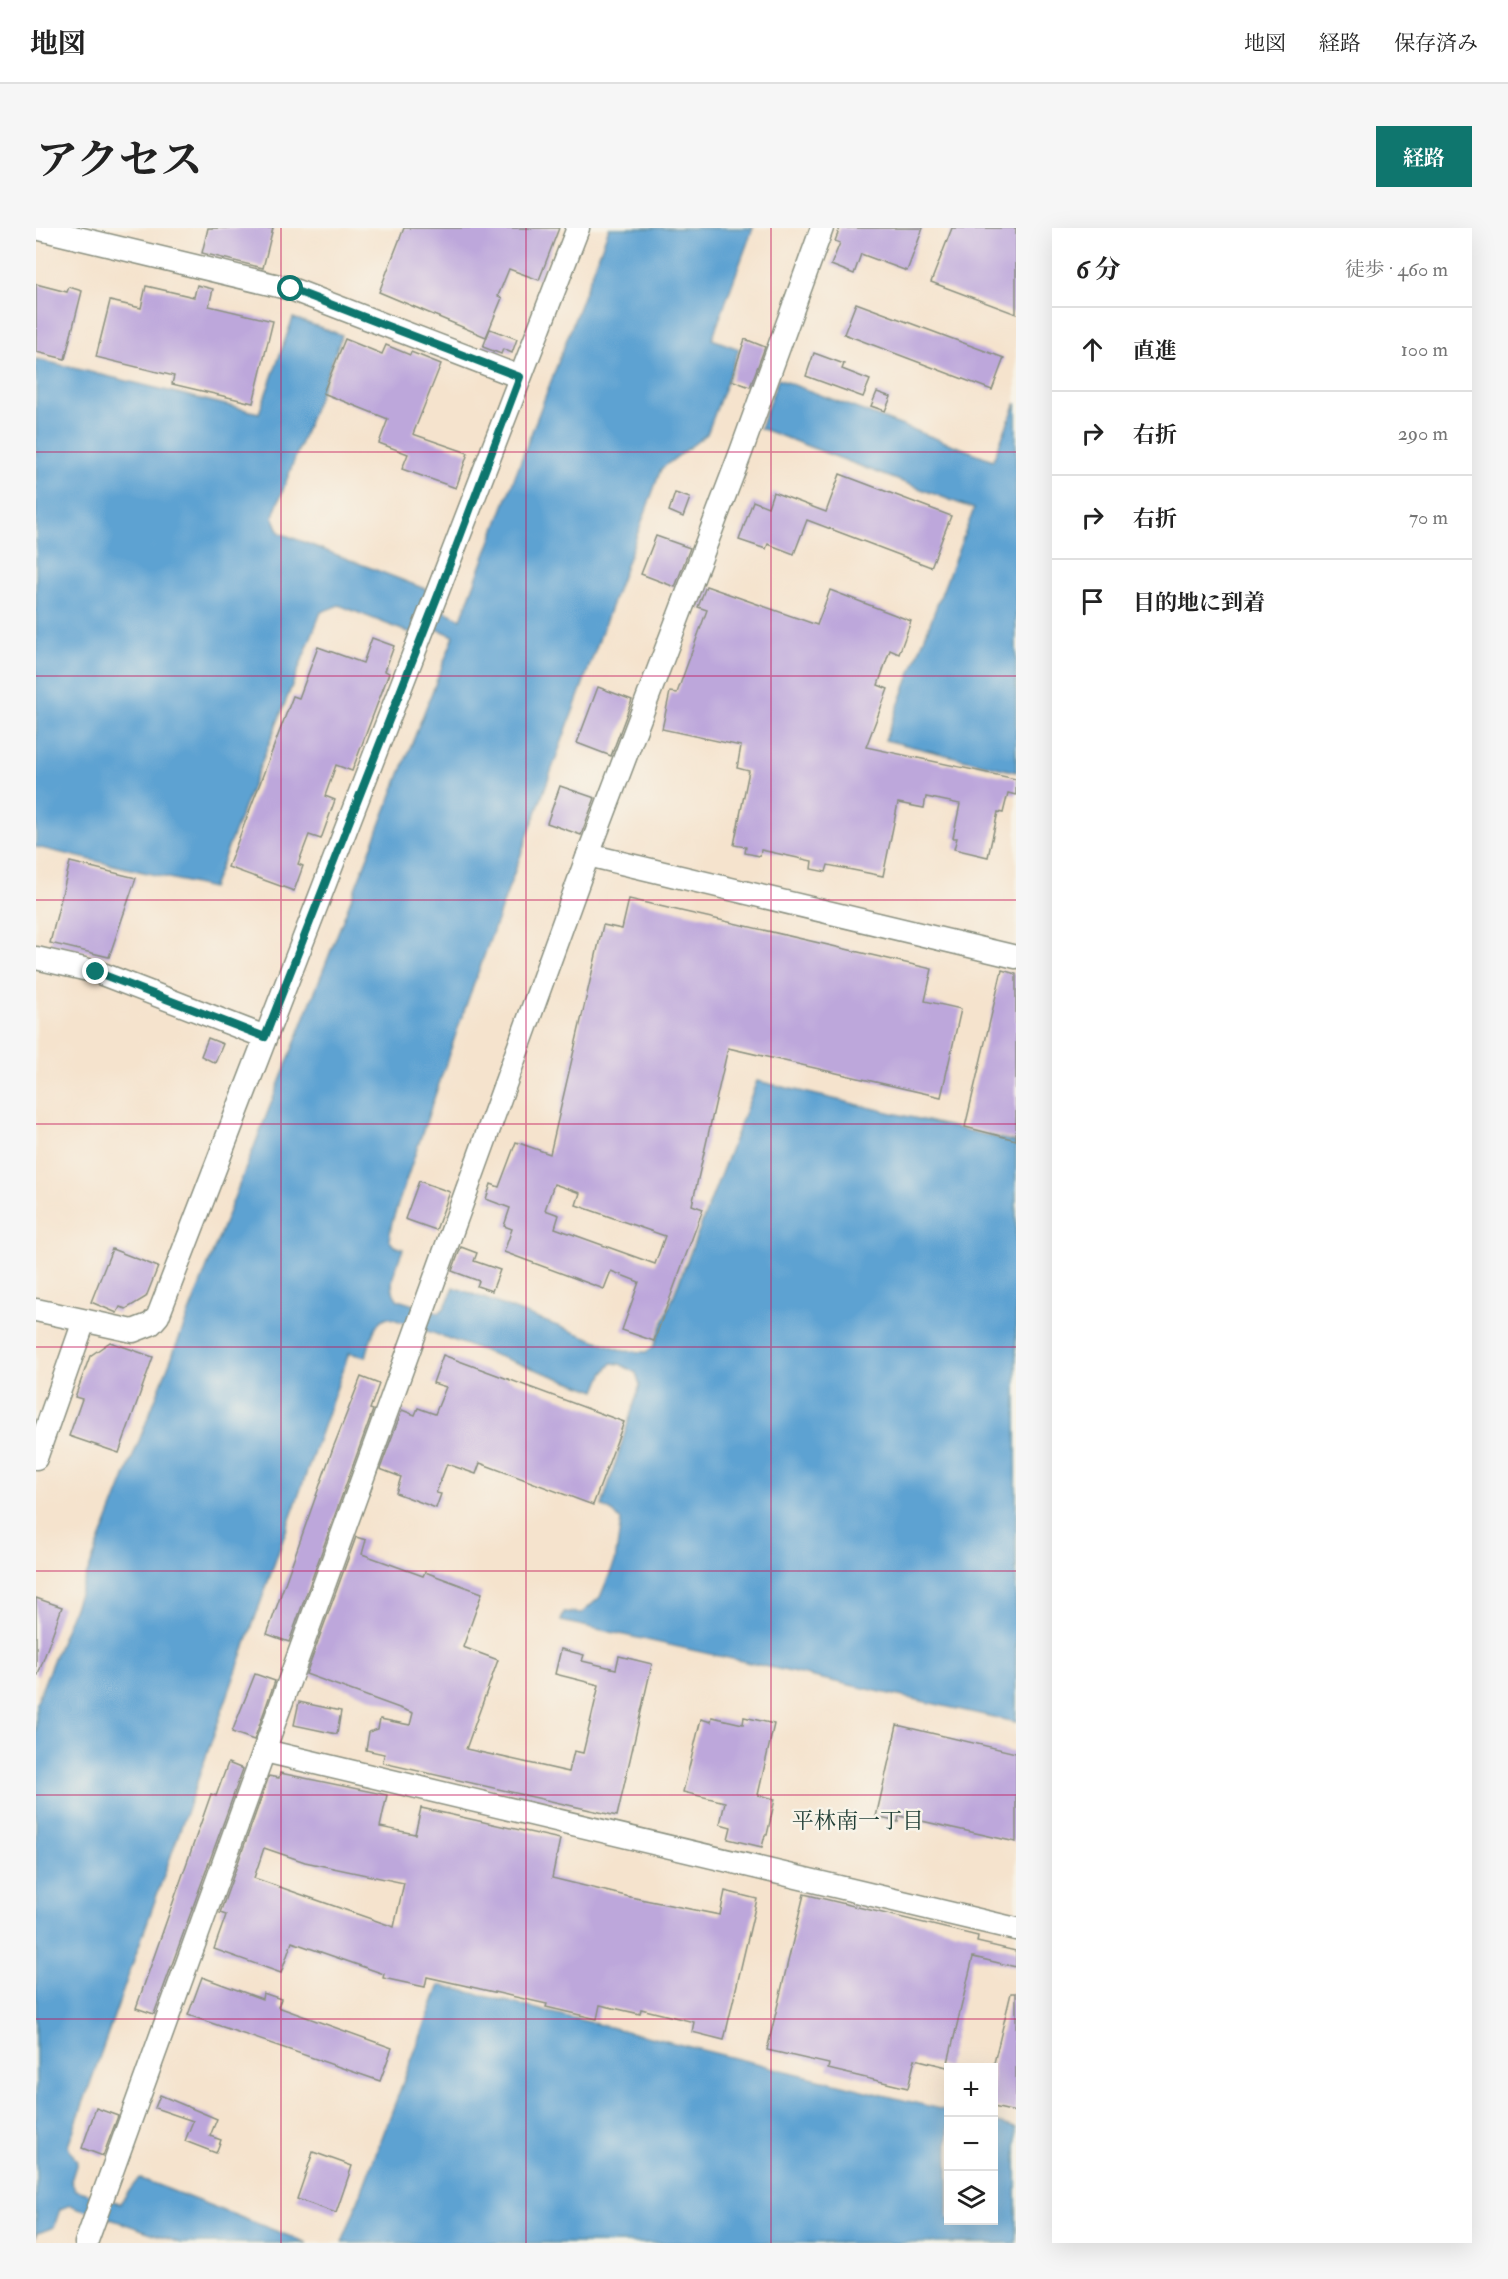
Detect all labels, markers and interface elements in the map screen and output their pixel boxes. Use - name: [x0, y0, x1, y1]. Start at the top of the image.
- text: 地図: [30, 27, 86, 62]
- text: 地図: [1244, 30, 1286, 57]
- text: 経路: [1319, 30, 1361, 57]
- text: 保存済み: [1394, 30, 1478, 57]
- button: 経路: [1376, 126, 1472, 187]
- text: アクセス: [36, 135, 203, 187]
- text: 6 分: [1076, 254, 1121, 286]
- text: 徒歩 · 460 m: [1345, 257, 1448, 282]
- route start: [277, 275, 303, 301]
- icon: ahead: [1076, 333, 1109, 366]
- text: 直進: [1133, 337, 1177, 365]
- text: 100 m: [1401, 337, 1448, 362]
- icon: right: [1076, 417, 1109, 450]
- text: 右折: [1133, 421, 1177, 449]
- text: 290 m: [1398, 421, 1448, 446]
- icon: right: [1076, 501, 1109, 534]
- text: 右折: [1133, 505, 1177, 533]
- text: 70 m: [1409, 505, 1448, 530]
- icon: arrive: [1076, 585, 1109, 618]
- text: 目的地に到着: [1133, 589, 1265, 617]
- route end: [82, 958, 108, 984]
- district label: 平林南一丁目: [792, 1807, 924, 1835]
- map controls: [944, 2063, 998, 2225]
- button: +: [944, 2063, 998, 2117]
- button: −: [944, 2117, 998, 2171]
- button: layers: [944, 2171, 998, 2225]

